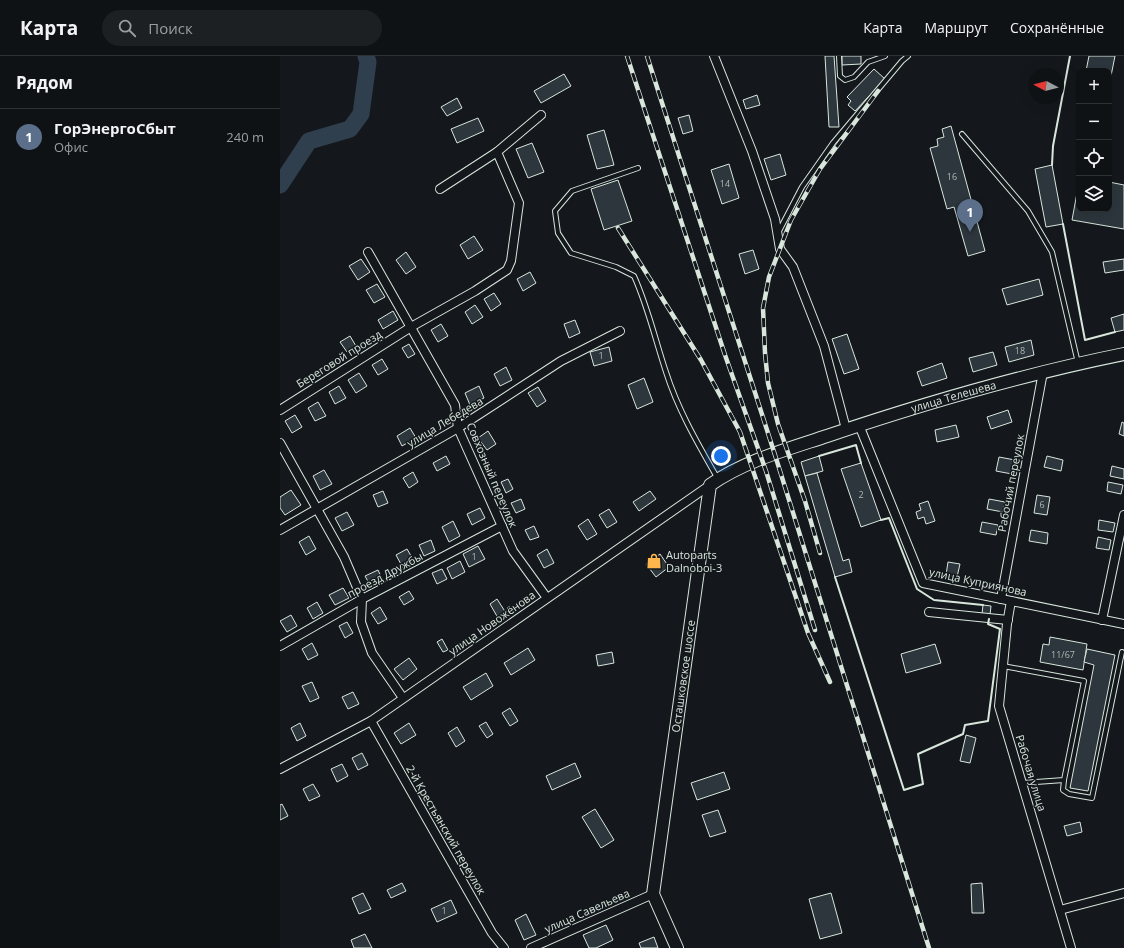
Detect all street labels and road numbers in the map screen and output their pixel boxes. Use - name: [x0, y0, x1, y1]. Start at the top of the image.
- street label: Береговой проезд: [293, 326, 385, 391]
- street label: улица Телешева: [909, 377, 998, 416]
- street label: улица Лебедева: [404, 393, 486, 450]
- street label: Совхозный переулок: [464, 420, 522, 530]
- street label: Рабочий переулок: [994, 432, 1027, 533]
- street label: проезд Дружбы: [344, 548, 425, 601]
- street label: улица Куприянова: [928, 564, 1028, 599]
- street label: улица Новожёнова: [445, 587, 538, 658]
- street label: Осташковское шоссе: [668, 619, 698, 733]
- street label: Рабочая улица: [1013, 733, 1050, 813]
- street label: 2-й Крестьянский переулок: [403, 762, 490, 897]
- street label: улица Савельева: [542, 885, 632, 936]

